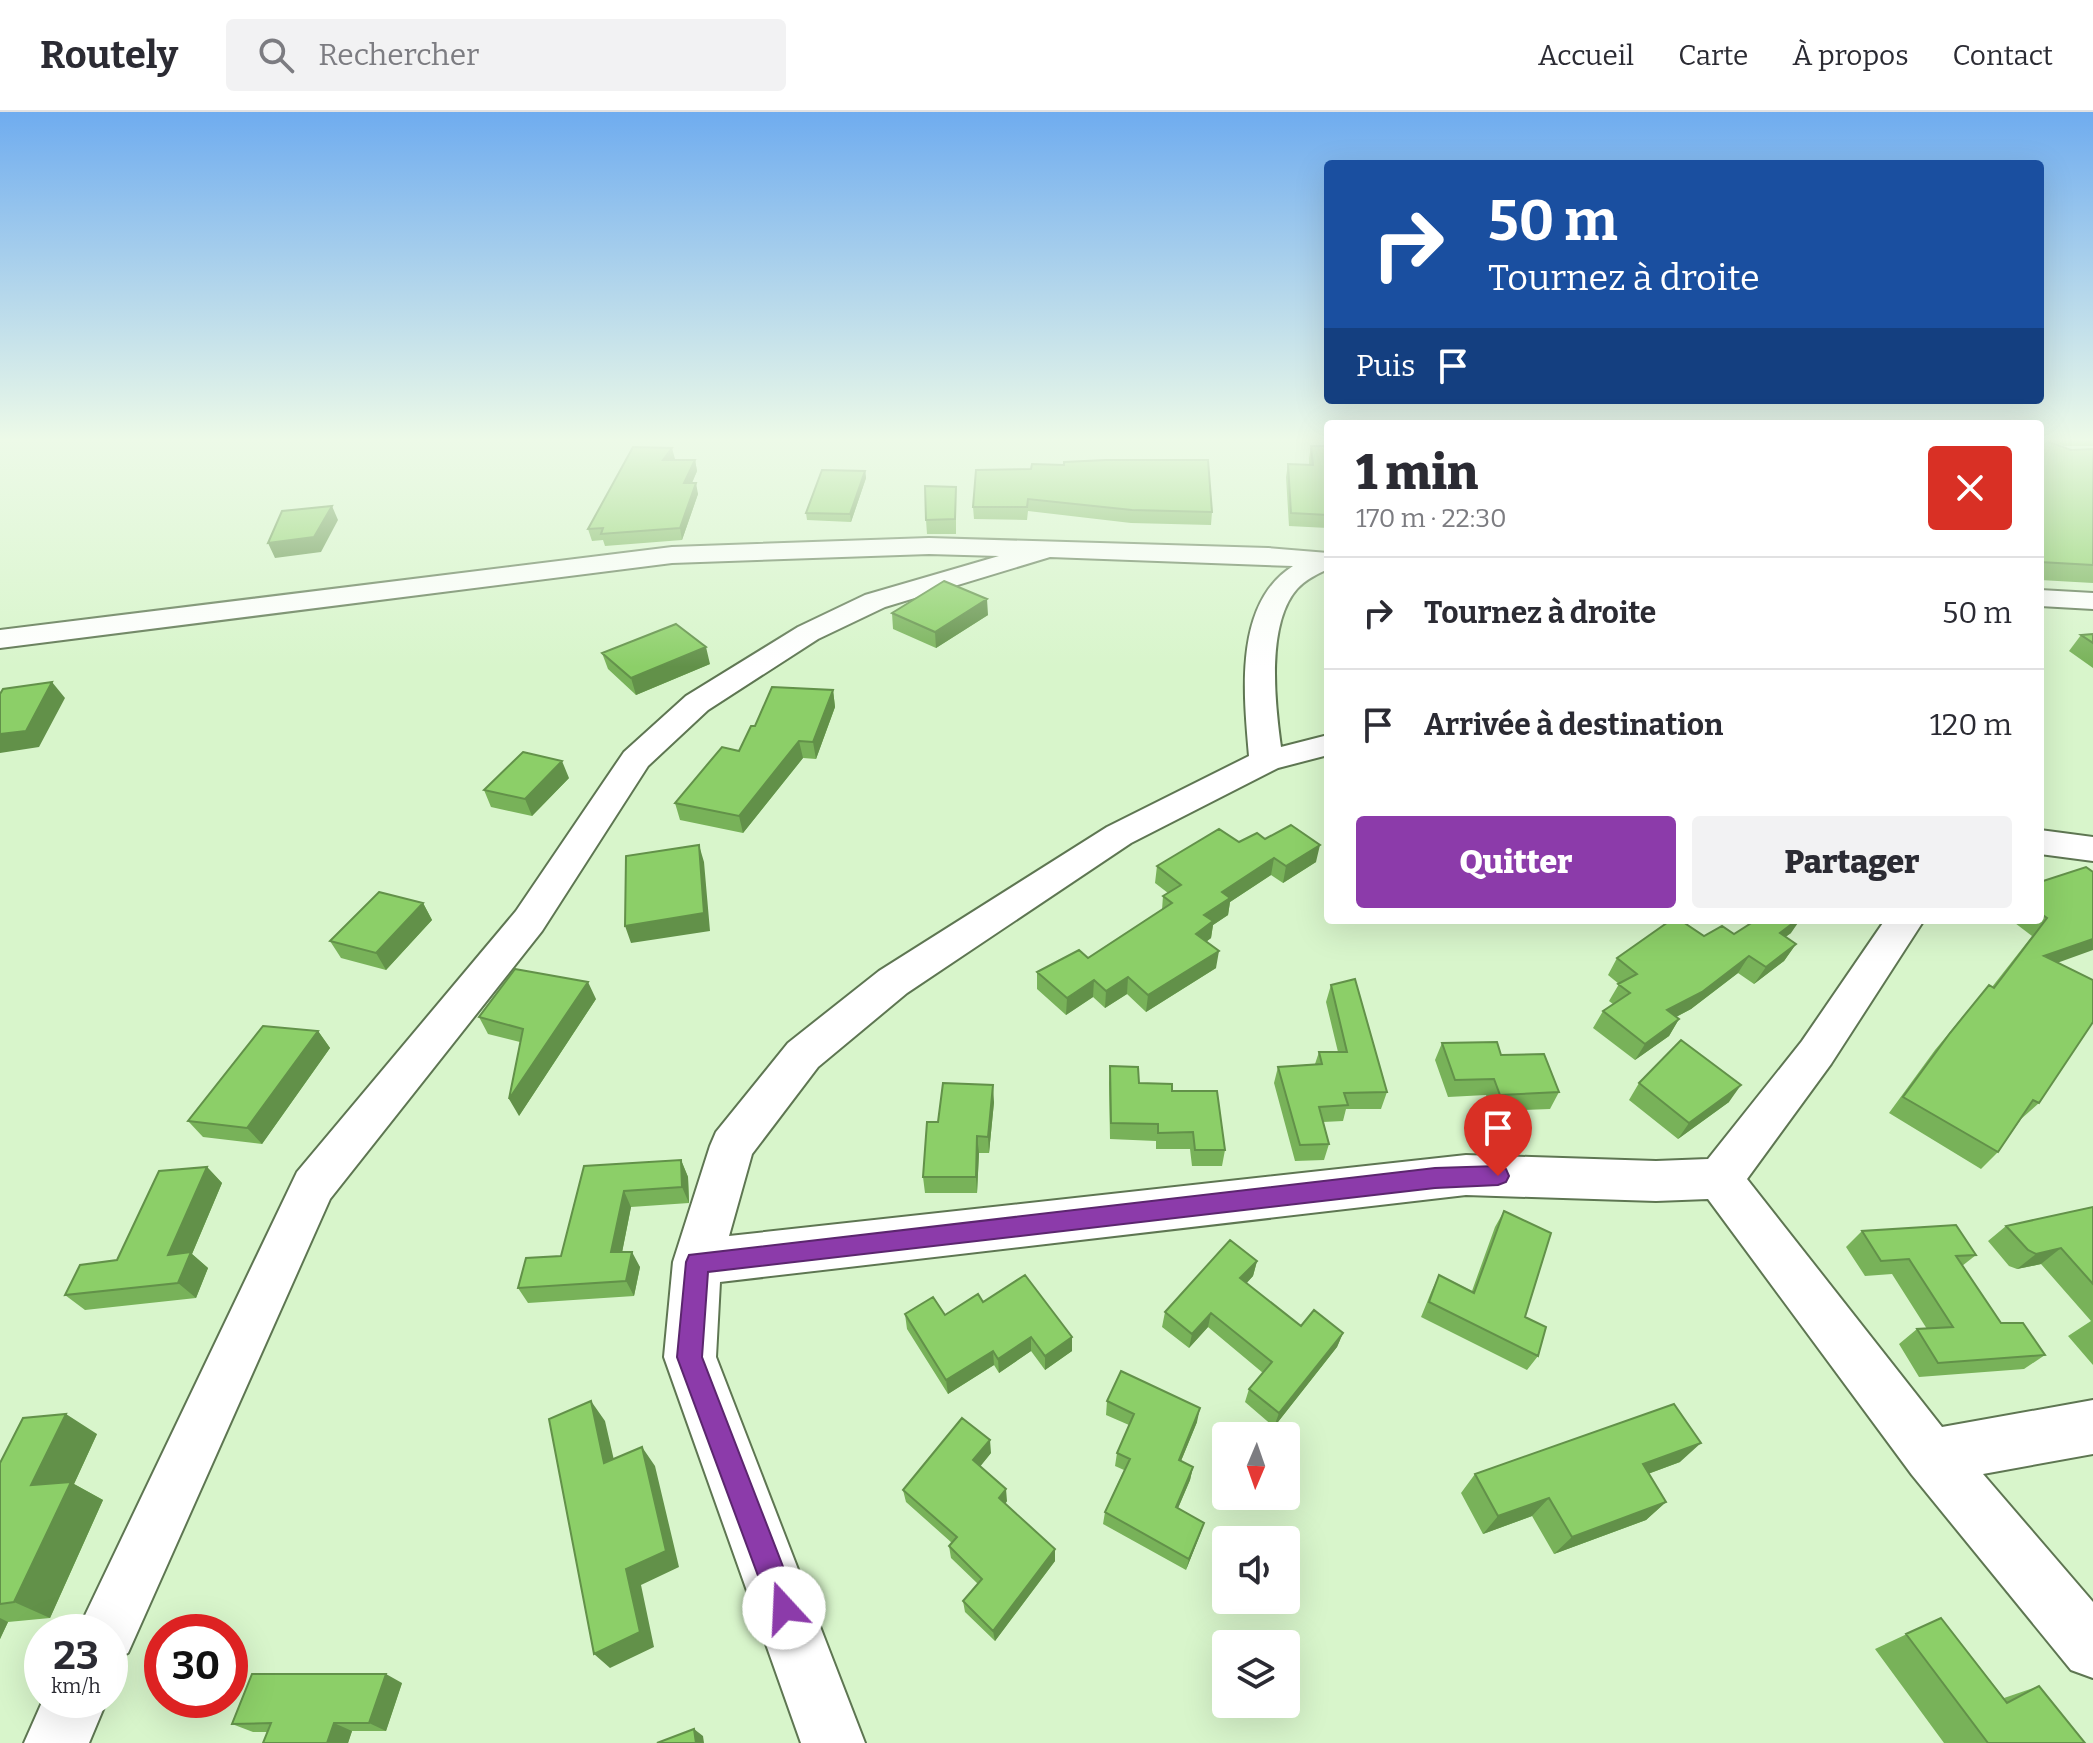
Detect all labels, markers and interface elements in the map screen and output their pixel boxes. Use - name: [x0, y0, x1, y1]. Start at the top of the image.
- search box: [226, 19, 786, 91]
- text: Routely: [40, 32, 178, 78]
- icon: search: [254, 33, 298, 77]
- text: Rechercher: [318, 37, 479, 73]
- text: Accueil: [1538, 39, 1634, 72]
- text: Carte: [1678, 39, 1748, 72]
- text: À propos: [1792, 39, 1909, 72]
- text: Contact: [1953, 39, 2053, 72]
- text: 50 m: [1488, 188, 1618, 255]
- icon: right: [1356, 192, 1460, 296]
- text: Tournez à droite: [1488, 256, 1760, 300]
- icon: arrive: [1431, 344, 1475, 388]
- text: Puis: [1356, 348, 1415, 384]
- text: 1 min: [1356, 444, 1478, 502]
- button: close: [1928, 446, 2012, 530]
- text: 170 m · 22:30: [1356, 503, 1507, 534]
- icon: right: [1356, 591, 1400, 635]
- text: Tournez à droite: [1424, 595, 1656, 631]
- text: 50 m: [1942, 595, 2012, 631]
- icon: arrive: [1356, 703, 1400, 747]
- text: Arrivée à destination: [1424, 707, 1723, 743]
- text: 120 m: [1930, 707, 2012, 743]
- button: Quitter: [1356, 816, 1676, 908]
- button: Partager: [1692, 816, 2012, 908]
- pin: [1464, 1094, 1532, 1176]
- icon: arrive: [1476, 1106, 1520, 1150]
- north arrow: [1212, 1422, 1300, 1510]
- map controls: [1212, 1422, 1300, 1718]
- button: sound: [1212, 1526, 1300, 1614]
- position arrow: [742, 1566, 826, 1650]
- speed limit sign: 30: [144, 1614, 248, 1718]
- button: layers: [1212, 1630, 1300, 1718]
- text: 23: [53, 1632, 99, 1680]
- text: km/h: [51, 1674, 101, 1698]

